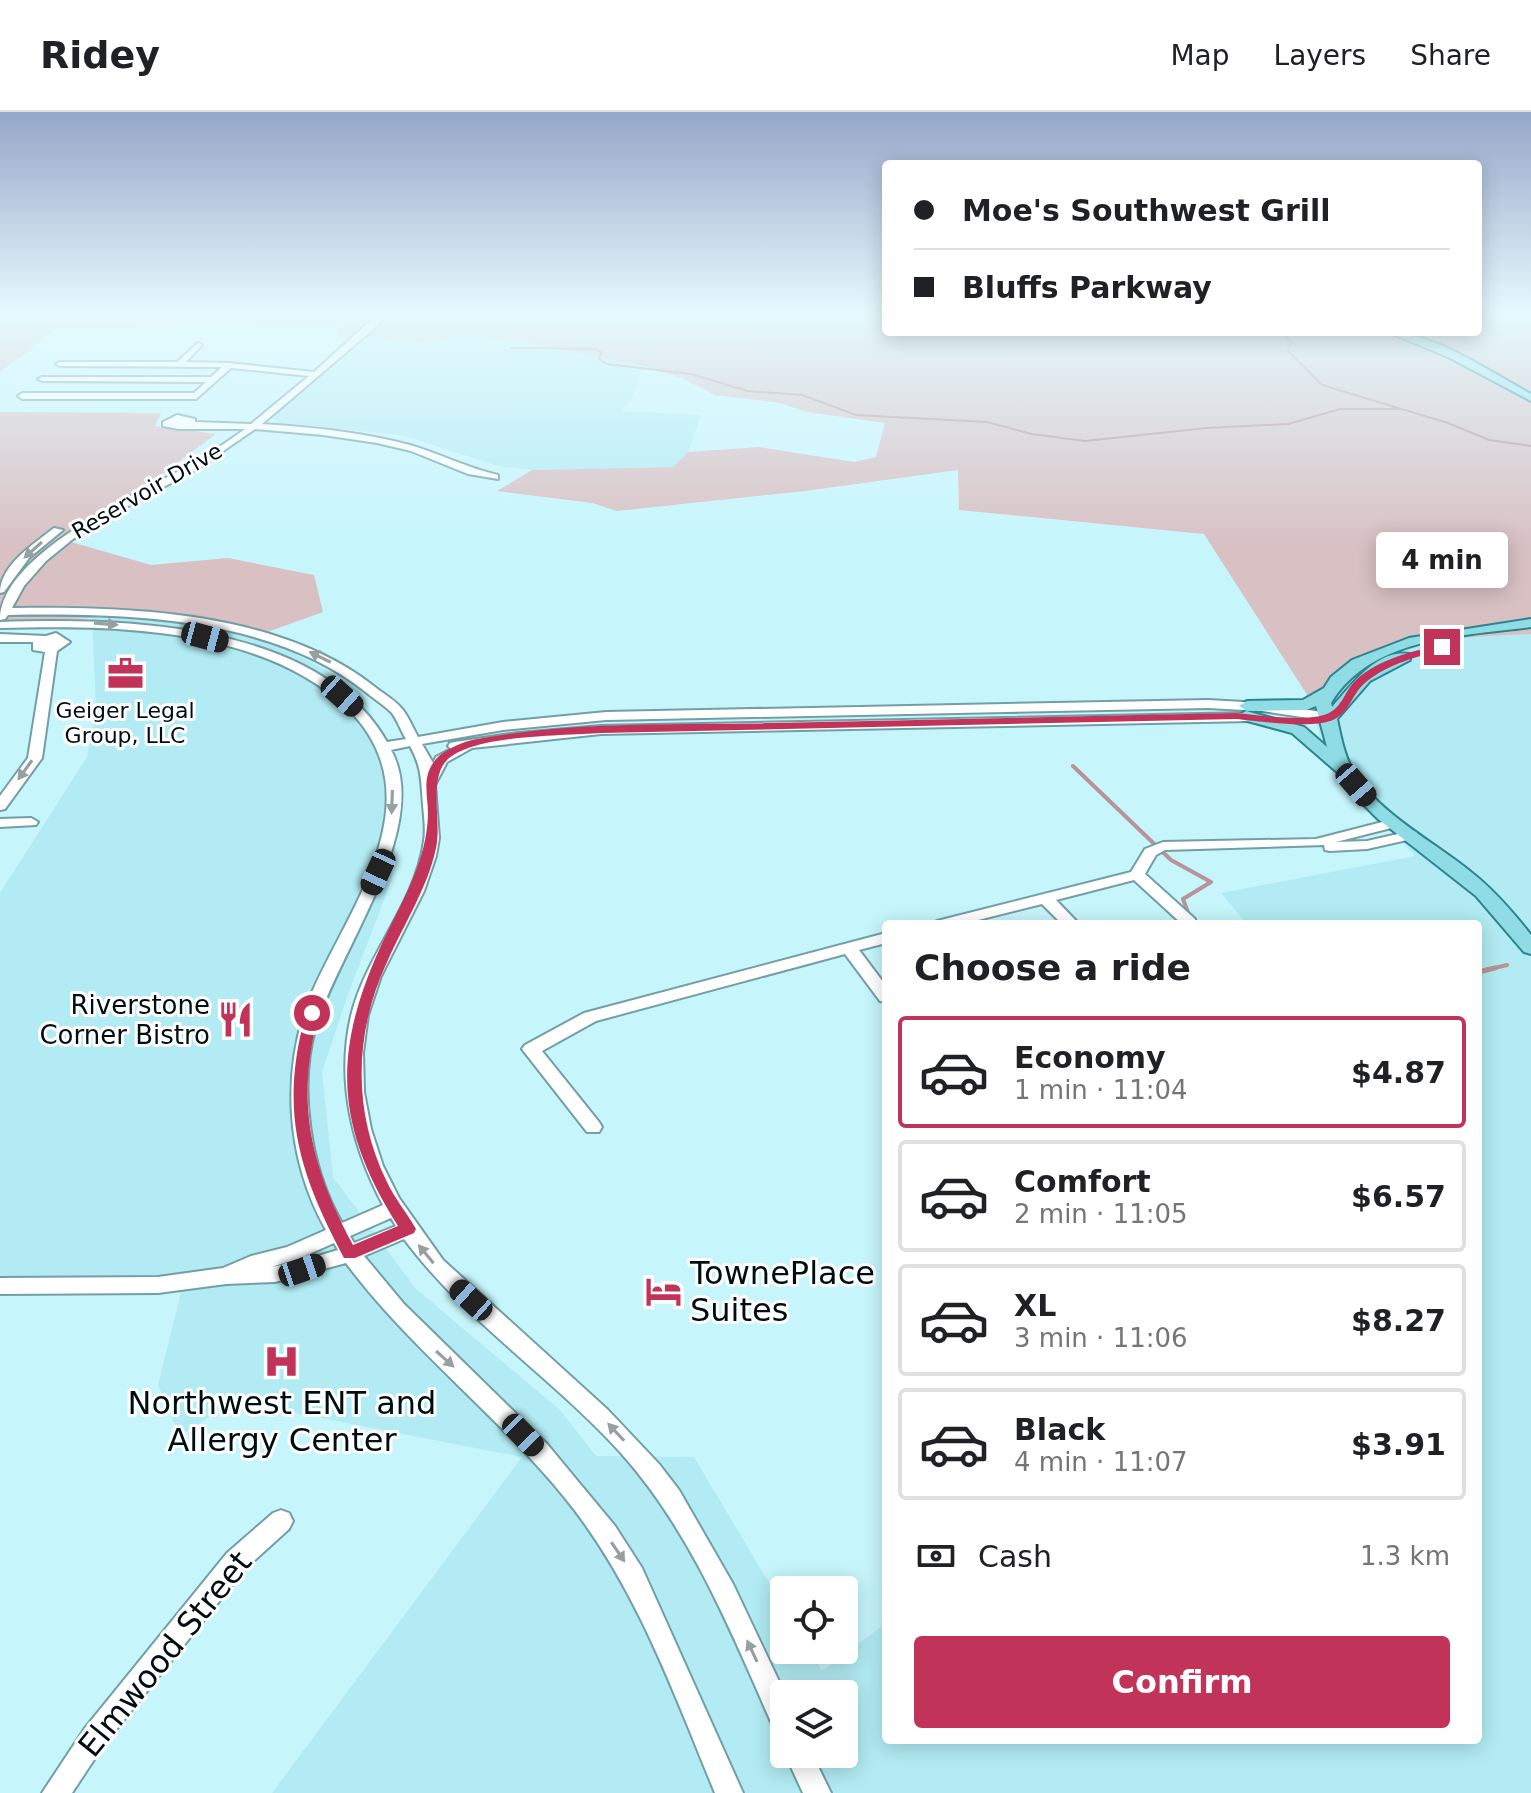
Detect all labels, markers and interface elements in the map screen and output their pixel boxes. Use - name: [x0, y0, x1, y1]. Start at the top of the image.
- text: Ridey: [40, 33, 160, 77]
- text: Map: [1170, 39, 1230, 72]
- text: Layers: [1274, 39, 1366, 72]
- text: Share: [1410, 39, 1491, 72]
- text: Moe's Southwest Grill: [962, 193, 1331, 228]
- text: Bluffs Parkway: [962, 270, 1212, 305]
- street label: Reservoir Drive: [67, 438, 227, 544]
- callout: 4 min: [1376, 531, 1508, 587]
- one-way arrow: [23, 541, 43, 558]
- text: 4 min: [1401, 545, 1483, 575]
- one-way arrow: [94, 618, 119, 631]
- car: [179, 619, 231, 655]
- route end: [1424, 629, 1460, 665]
- one-way arrow: [308, 650, 331, 664]
- office icon: Geiger Legal Group, LLC: [106, 655, 144, 693]
- car: [316, 671, 368, 721]
- place label: Geiger Legal Group, LLC: [55, 698, 195, 748]
- car: [1331, 759, 1381, 811]
- one-way arrow: [18, 760, 34, 781]
- one-way arrow: [386, 790, 399, 815]
- car: [357, 845, 399, 899]
- text: Choose a ride: [914, 947, 1191, 988]
- place label: Riverstone Corner Bistro: [39, 990, 210, 1050]
- route start: [294, 995, 330, 1031]
- restaurant icon: Riverstone Corner Bistro: [217, 1001, 255, 1039]
- icon: car: [918, 1036, 990, 1108]
- text: Economy: [1014, 1040, 1166, 1075]
- text: $4.87: [1351, 1055, 1446, 1090]
- text: 1 min · 11:04: [1014, 1075, 1188, 1105]
- icon: car: [918, 1160, 990, 1232]
- text: Comfort: [1014, 1164, 1151, 1199]
- text: $6.57: [1351, 1179, 1446, 1214]
- text: 2 min · 11:05: [1014, 1199, 1188, 1229]
- one-way arrow: [418, 1244, 435, 1264]
- car: [275, 1251, 329, 1289]
- place label: TownePlace Suites: [689, 1254, 875, 1329]
- hotel icon: TownePlace Suites: [645, 1272, 683, 1310]
- car: [445, 1275, 497, 1325]
- icon: car: [918, 1284, 990, 1356]
- text: XL: [1014, 1288, 1056, 1323]
- text: $8.27: [1351, 1303, 1446, 1338]
- text: 3 min · 11:06: [1014, 1323, 1188, 1353]
- hospital icon: Northwest ENT and Allergy Center: [263, 1342, 301, 1380]
- one-way arrow: [435, 1350, 455, 1368]
- place label: Northwest ENT and Allergy Center: [128, 1384, 436, 1459]
- icon: car: [918, 1408, 990, 1480]
- car: [498, 1409, 548, 1461]
- text: Black: [1014, 1412, 1105, 1447]
- one-way arrow: [607, 1422, 625, 1441]
- text: $3.91: [1351, 1427, 1446, 1462]
- text: 4 min · 11:07: [1014, 1447, 1188, 1477]
- icon: cash: [914, 1534, 958, 1578]
- text: Cash: [978, 1539, 1052, 1574]
- text: 1.3 km: [1360, 1541, 1450, 1571]
- one-way arrow: [610, 1542, 625, 1563]
- street label: Elmwood Street: [71, 1544, 259, 1764]
- map controls: [770, 1576, 858, 1768]
- button: locate: [770, 1576, 858, 1664]
- button: Confirm: [914, 1636, 1450, 1728]
- one-way arrow: [745, 1640, 759, 1663]
- button: layers: [770, 1680, 858, 1768]

